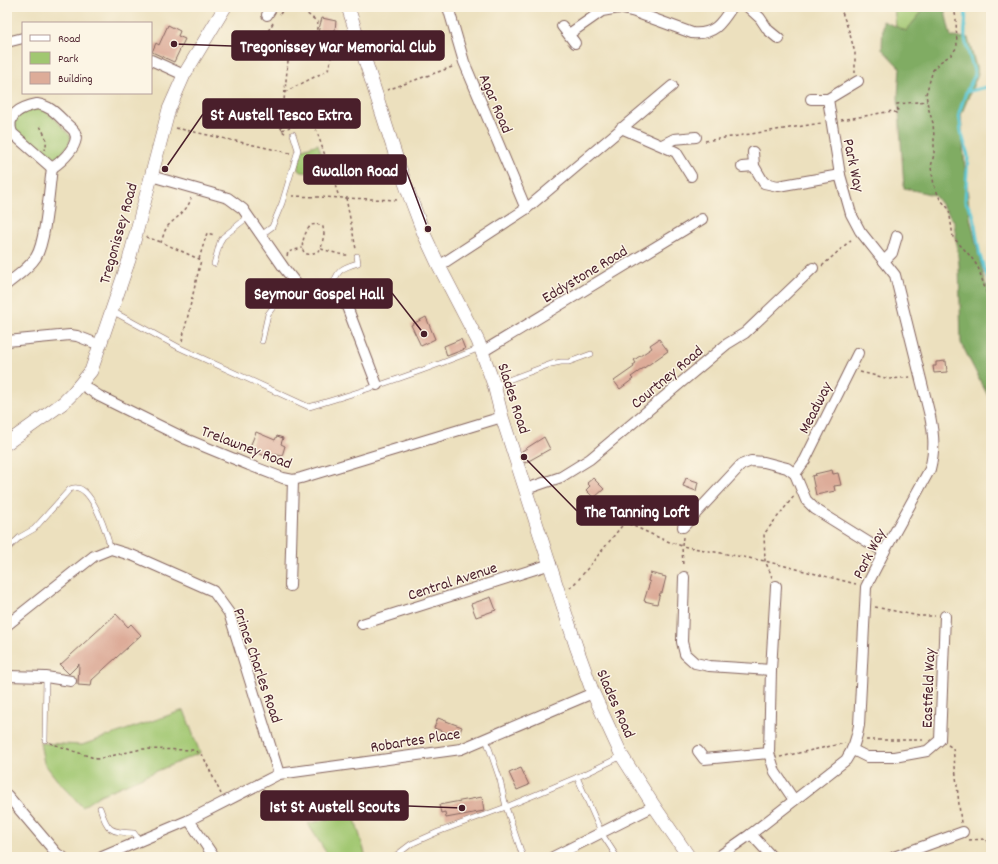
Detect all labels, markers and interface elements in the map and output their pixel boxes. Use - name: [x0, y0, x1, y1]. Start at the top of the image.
- legend: [22, 22, 152, 94]
- text: Road: [58, 31, 80, 48]
- callout: Tregonissey War Memorial Club: [232, 31, 444, 60]
- text: Tregonissey War Memorial Club: [240, 37, 437, 61]
- text: Park: [58, 51, 79, 68]
- text: Building: [58, 71, 93, 88]
- street label: Agar Road: [472, 71, 518, 137]
- callout: St Austell Tesco Extra: [203, 99, 360, 128]
- text: St Austell Tesco Extra: [210, 105, 353, 129]
- street label: Park Way: [836, 137, 870, 195]
- callout: Gwallon Road: [304, 155, 406, 184]
- text: Gwallon Road: [312, 161, 398, 185]
- street label: Tregonissey Road: [94, 180, 145, 287]
- street label: Eddystone Road: [538, 240, 633, 310]
- callout: Seymour Gospel Hall: [246, 279, 392, 308]
- text: Seymour Gospel Hall: [254, 284, 385, 308]
- street label: Courtney Road: [626, 341, 709, 415]
- street label: Slades Road: [490, 360, 535, 437]
- street label: Meadway: [793, 378, 839, 438]
- street label: Trelawney Road: [197, 420, 295, 476]
- callout: The Tanning Loft: [577, 496, 698, 525]
- text: The Tanning Loft: [584, 502, 690, 526]
- street label: Park Way: [848, 524, 893, 583]
- street label: Central Avenue: [405, 557, 501, 608]
- street label: Prince Charles Road: [226, 605, 287, 727]
- street label: Eastfield Way: [917, 647, 942, 728]
- street label: Slades Road: [589, 666, 640, 742]
- street label: Robartes Place: [369, 723, 462, 760]
- callout: 1st St Austell Scouts: [261, 791, 408, 820]
- text: 1st St Austell Scouts: [270, 797, 400, 821]

